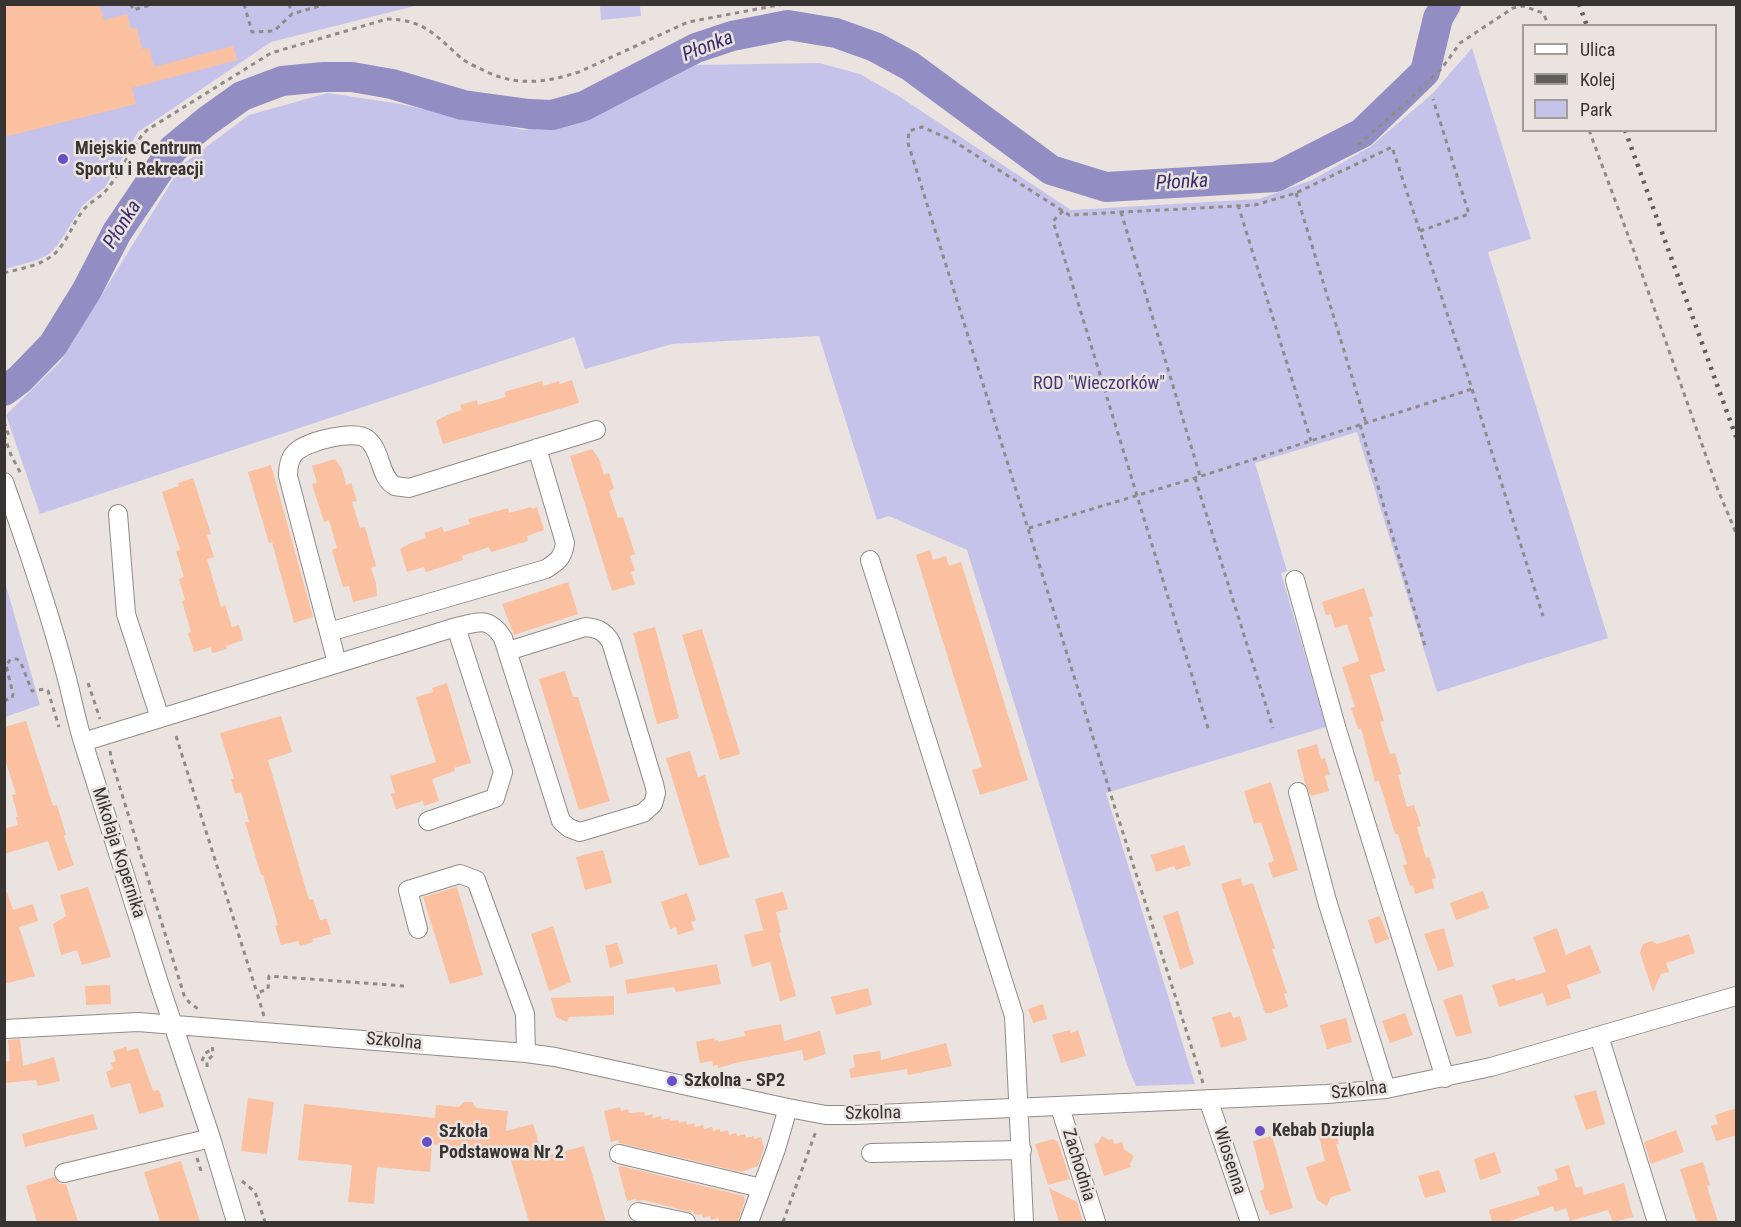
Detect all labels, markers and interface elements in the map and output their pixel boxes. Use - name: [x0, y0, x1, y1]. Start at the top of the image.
- legend: [1522, 24, 1717, 132]
- water label: Płonka: [679, 26, 737, 68]
- text: Ulica: [1580, 39, 1615, 60]
- text: Kolej: [1580, 69, 1615, 90]
- text: Park: [1580, 99, 1612, 120]
- place label: Miejskie Centrum Sportu i Rekreacji: [75, 138, 203, 180]
- marker: Miejskie Centrum Sportu i Rekreacji: [56, 152, 70, 166]
- water label: Płonka: [1155, 170, 1209, 196]
- water label: Płonka: [99, 196, 147, 254]
- park label: ROD "Wieczorków": [1033, 373, 1165, 395]
- street label: Mikołaja Kopernika: [87, 785, 149, 921]
- street label: Szkolna: [365, 1029, 423, 1055]
- place label: Szkolna - SP2: [684, 1070, 785, 1092]
- marker: Szkolna - SP2: [665, 1074, 679, 1088]
- street label: Szkolna: [1330, 1077, 1388, 1105]
- street label: Szkolna: [845, 1103, 901, 1125]
- place label: Kebab Dziupla: [1272, 1120, 1374, 1142]
- place label: Szkoła Podstawowa Nr 2: [439, 1121, 564, 1164]
- marker: Kebab Dziupla: [1253, 1124, 1267, 1138]
- street label: Wiosenna: [1208, 1125, 1250, 1197]
- street label: Zachodnia: [1057, 1126, 1099, 1204]
- marker: Szkoła Podstawowa Nr 2: [420, 1135, 434, 1149]

